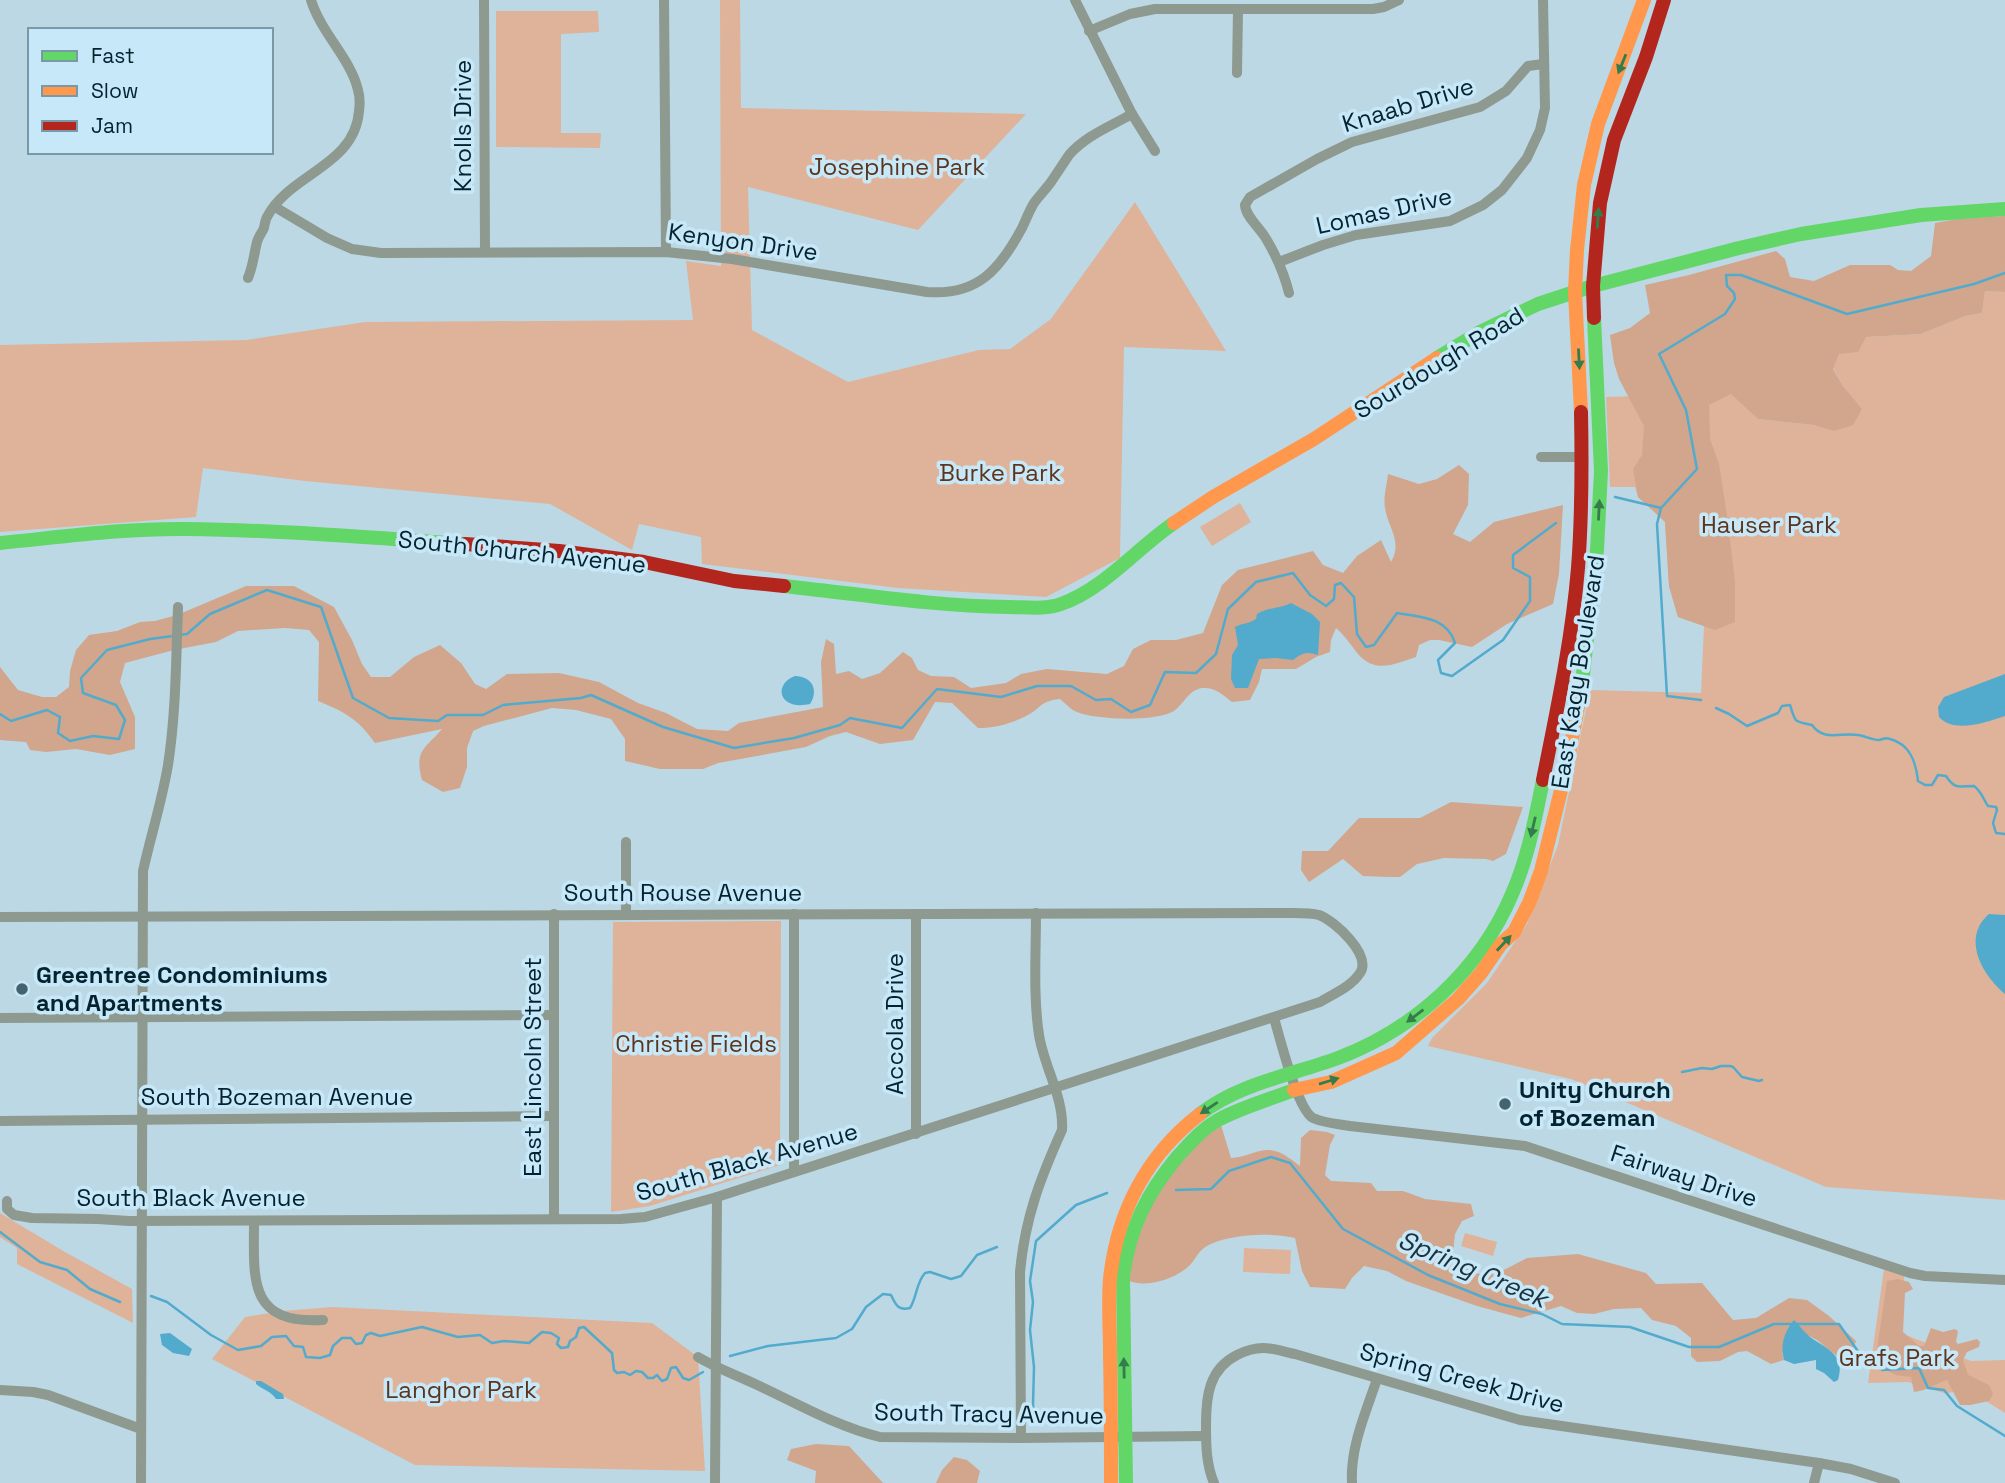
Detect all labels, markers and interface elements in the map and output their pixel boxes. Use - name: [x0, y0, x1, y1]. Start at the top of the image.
- legend: [28, 28, 273, 154]
- text: Fast: [91, 42, 135, 69]
- one-way arrow: [1616, 54, 1627, 75]
- street label: Knolls Drive: [447, 60, 478, 192]
- street label: Knaab Drive: [1338, 70, 1477, 139]
- text: Slow: [91, 77, 139, 104]
- text: Jam: [91, 112, 133, 139]
- park label: Josephine Park: [809, 151, 985, 182]
- street label: Lomas Drive: [1313, 180, 1455, 241]
- one-way arrow: [1593, 207, 1604, 229]
- street label: Kenyon Drive: [666, 216, 820, 267]
- street label: Sourdough Road: [1348, 300, 1529, 426]
- one-way arrow: [1574, 348, 1585, 370]
- park label: Burke Park: [939, 457, 1061, 488]
- one-way arrow: [1594, 499, 1605, 521]
- park label: Hauser Park: [1701, 509, 1837, 540]
- street label: South Church Avenue: [397, 523, 648, 580]
- street label: East Kagy Boulevard: [1544, 553, 1611, 791]
- one-way arrow: [1527, 816, 1538, 838]
- street label: South Rouse Avenue: [564, 877, 802, 908]
- one-way arrow: [1496, 934, 1512, 952]
- street label: Accola Drive: [879, 953, 910, 1095]
- street label: East Lincoln Street: [517, 957, 548, 1177]
- place label: Greentree Condominiums and Apartments: [36, 959, 328, 1018]
- marker: Greentree Condominiums and Apartments: [14, 981, 30, 997]
- one-way arrow: [1406, 1008, 1424, 1022]
- park label: Christie Fields: [615, 1028, 777, 1059]
- place label: Unity Church of Bozeman: [1519, 1074, 1671, 1133]
- one-way arrow: [1319, 1075, 1340, 1086]
- street label: South Bozeman Avenue: [141, 1081, 413, 1112]
- marker: Unity Church of Bozeman: [1497, 1096, 1513, 1112]
- one-way arrow: [1200, 1101, 1218, 1115]
- street label: South Black Avenue: [632, 1115, 861, 1208]
- street label: Fairway Drive: [1607, 1137, 1761, 1214]
- street label: South Black Avenue: [76, 1182, 306, 1213]
- water label: Spring Creek: [1393, 1222, 1556, 1317]
- street label: Spring Creek Drive: [1356, 1335, 1568, 1420]
- park label: Grafs Park: [1839, 1342, 1955, 1373]
- one-way arrow: [1119, 1357, 1130, 1379]
- park label: Langhor Park: [385, 1374, 537, 1405]
- street label: South Tracy Avenue: [874, 1396, 1104, 1431]

